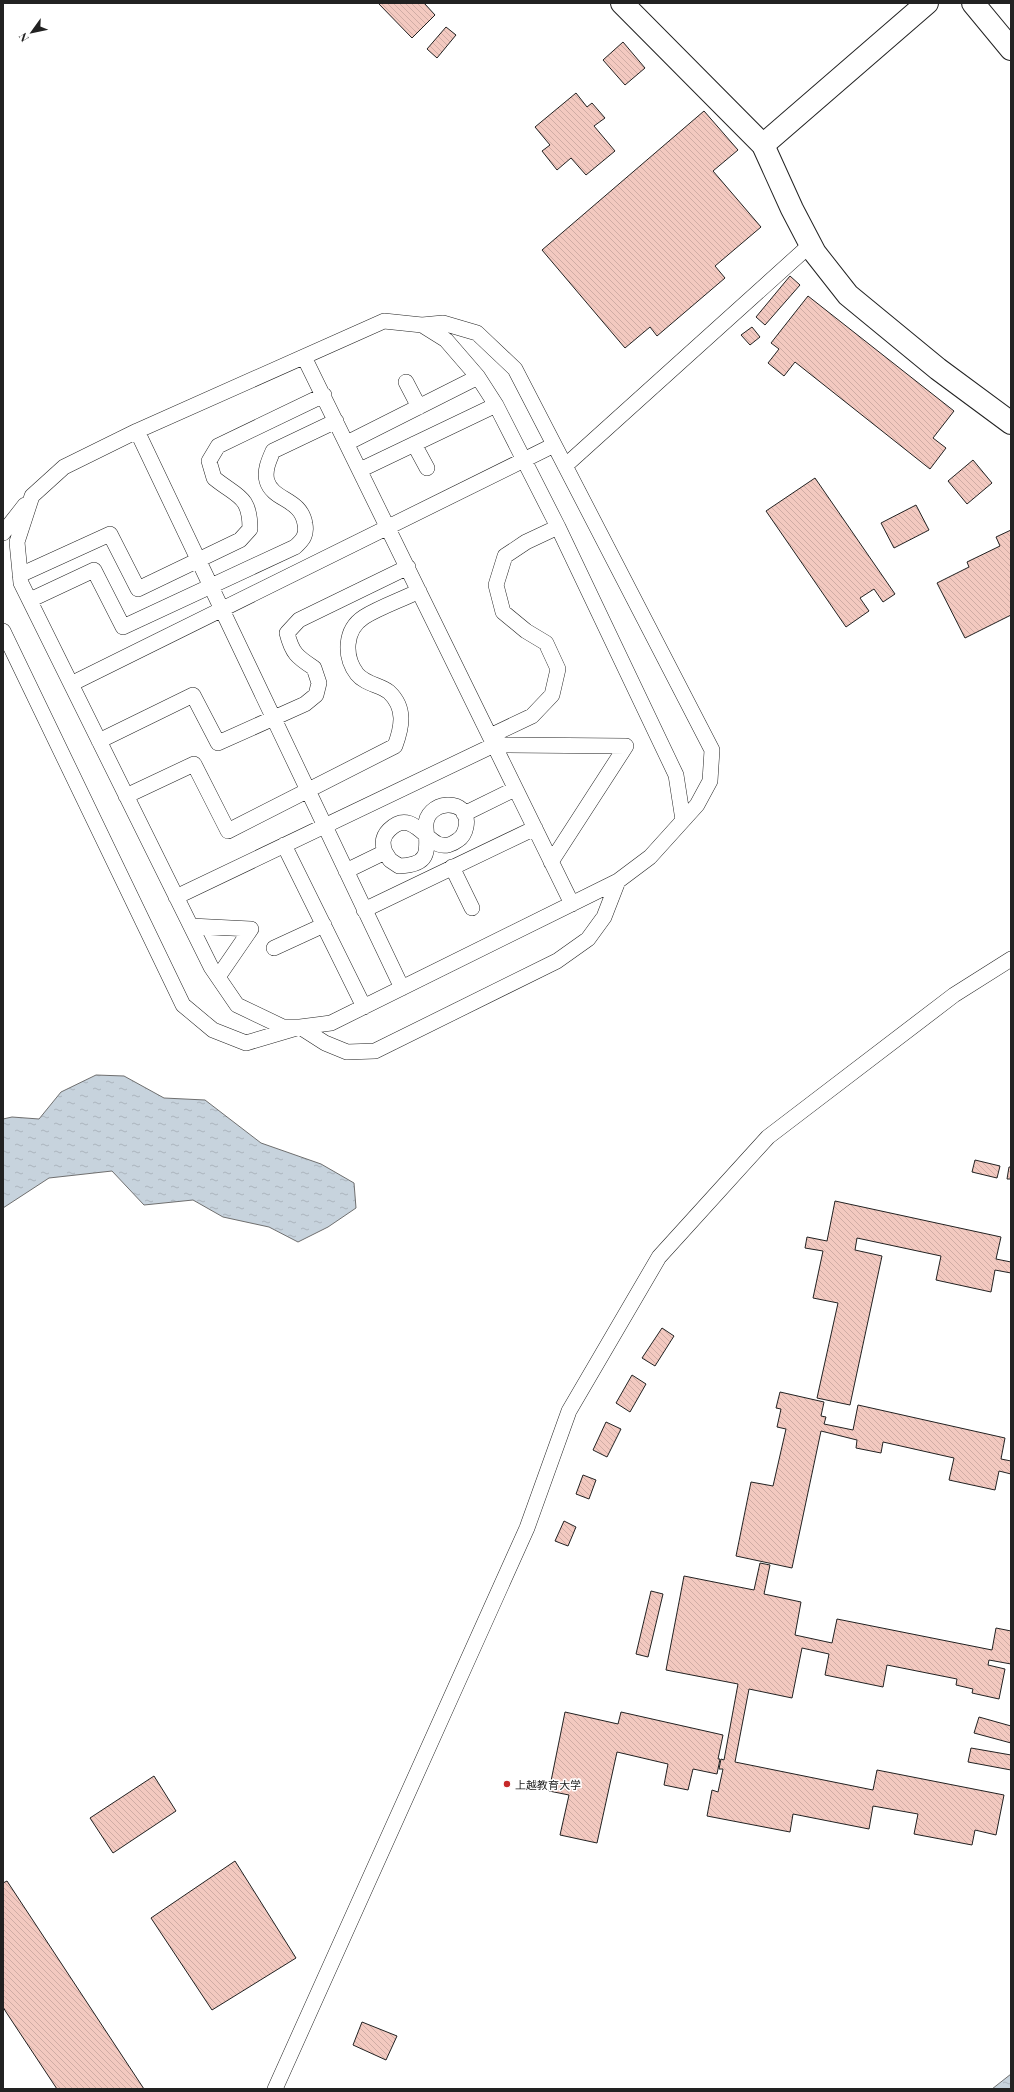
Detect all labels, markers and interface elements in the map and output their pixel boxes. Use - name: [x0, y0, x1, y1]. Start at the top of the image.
- north arrow: [12, 12, 52, 52]
- text: N: [15, 30, 32, 45]
- place label: 上越教育大学: [515, 1777, 581, 1792]
- marker: 上越教育大学: [502, 1779, 512, 1789]

